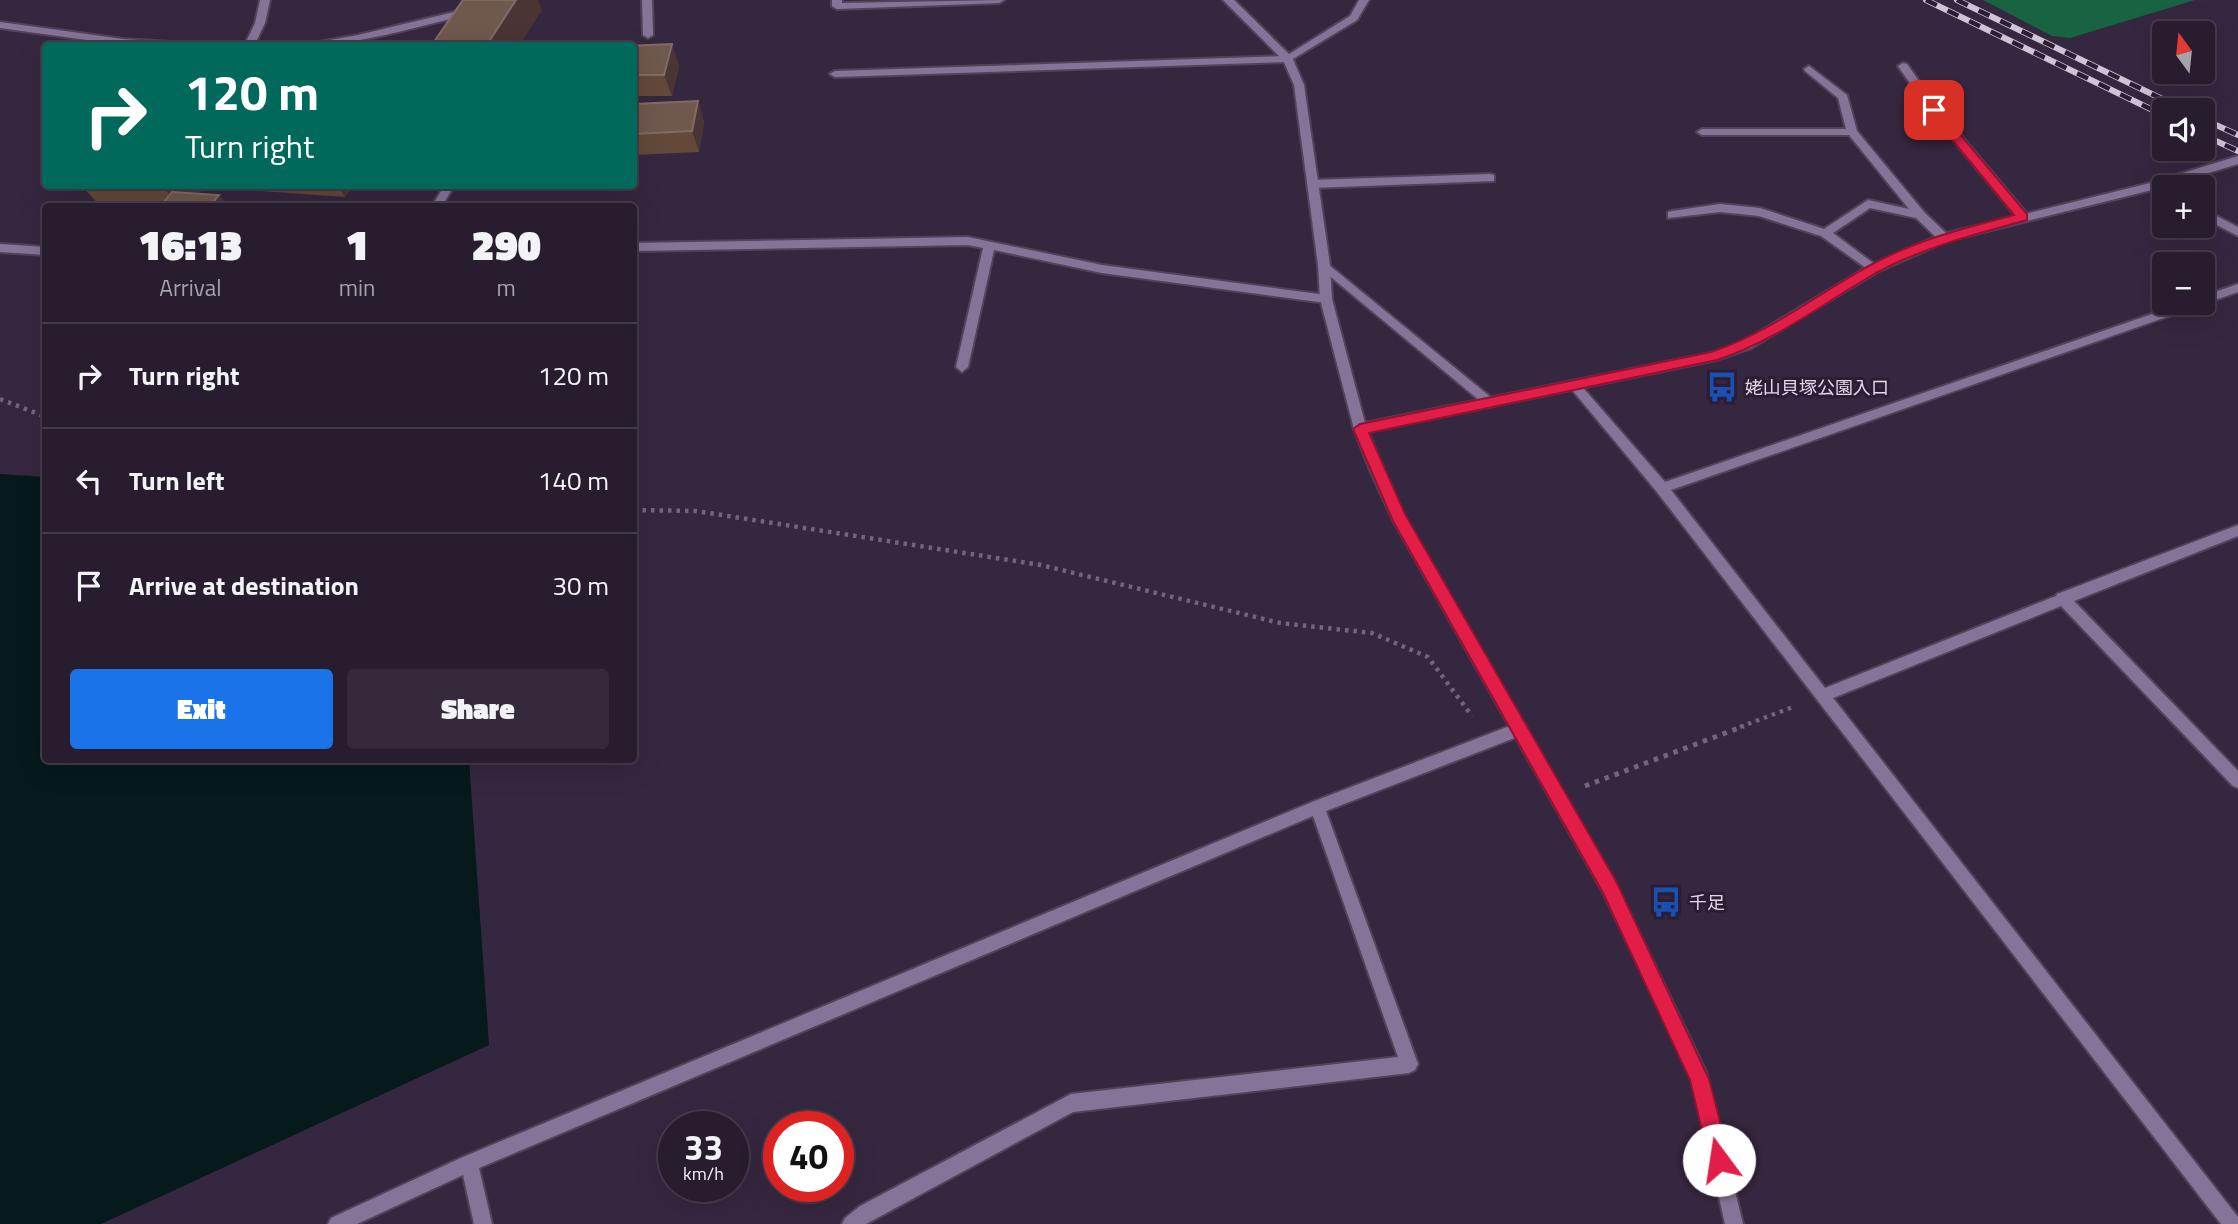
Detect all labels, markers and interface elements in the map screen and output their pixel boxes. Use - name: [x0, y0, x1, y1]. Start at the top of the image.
- north arrow: [2152, 21, 2216, 84]
- map controls: [2152, 21, 2215, 315]
- text: 120 m: [185, 54, 319, 129]
- icon: right: [70, 70, 161, 161]
- pin: [1904, 80, 1964, 140]
- icon: arrive: [1915, 91, 1953, 129]
- button: sound: [2152, 98, 2215, 161]
- text: Turn right: [185, 122, 314, 170]
- button: +: [2152, 175, 2215, 238]
- text: 16:13: [138, 212, 243, 276]
- text: 1: [346, 212, 369, 276]
- text: 290: [472, 212, 541, 276]
- button: −: [2152, 252, 2215, 315]
- text: Arrival: [159, 270, 222, 305]
- text: min: [339, 270, 375, 305]
- text: m: [497, 270, 516, 305]
- text: Turn right: [129, 356, 240, 395]
- text: 120 m: [538, 356, 609, 395]
- icon: right: [70, 357, 108, 395]
- bus stop icon: 姥山貝塚公園入口: [1705, 370, 1739, 404]
- place label: 姥山貝塚公園入口: [1745, 374, 1889, 401]
- text: Turn left: [129, 461, 224, 500]
- text: 140 m: [538, 461, 609, 500]
- icon: left: [70, 462, 108, 500]
- text: Arrive at destination: [129, 566, 359, 605]
- text: 30 m: [552, 566, 609, 605]
- icon: arrive: [70, 567, 108, 605]
- button: Exit: [70, 669, 333, 749]
- button: Share: [347, 669, 609, 749]
- bus stop icon: 千足: [1649, 885, 1683, 919]
- place label: 千足: [1689, 889, 1725, 916]
- speed limit sign: 40: [763, 1111, 854, 1202]
- text: 33: [684, 1120, 723, 1174]
- position arrow: [1682, 1123, 1756, 1197]
- text: km/h: [683, 1160, 724, 1187]

